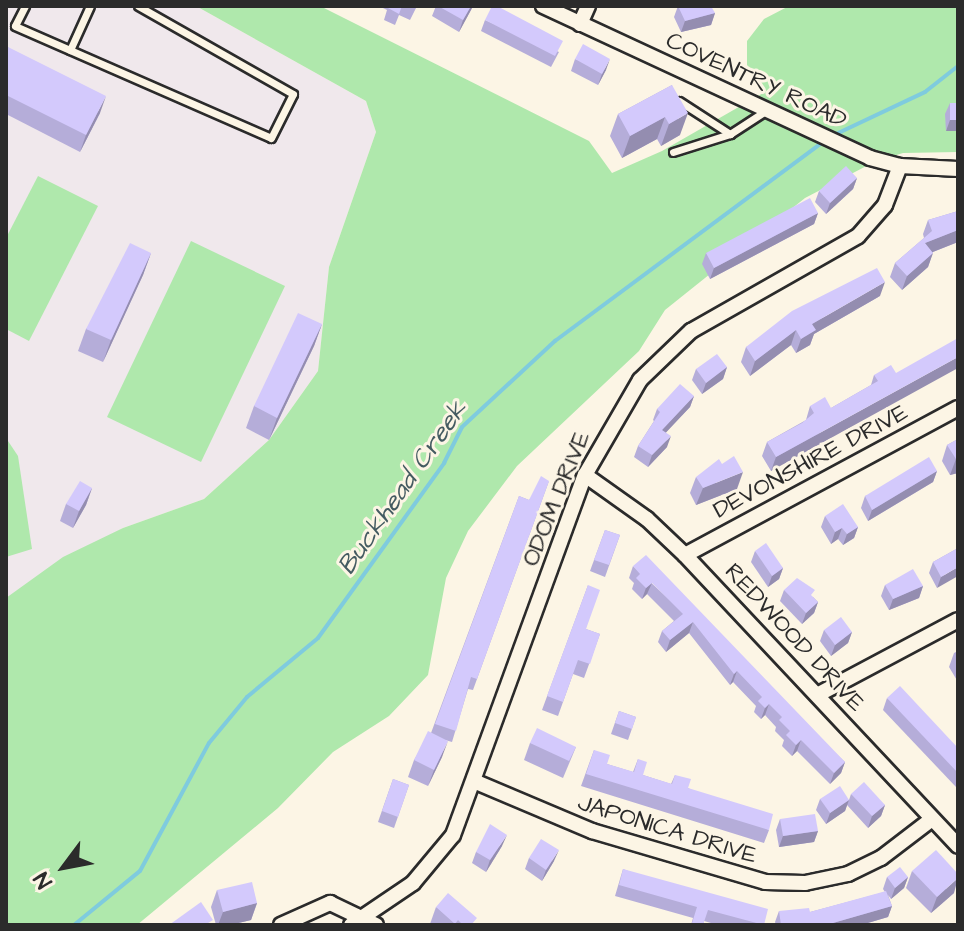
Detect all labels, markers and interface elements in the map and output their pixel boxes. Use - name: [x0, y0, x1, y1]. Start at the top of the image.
- street label: COVENTRY ROAD: [661, 27, 851, 135]
- water label: Buckhead Creek: [331, 395, 475, 581]
- street label: DEVONSHIRE DRIVE: [709, 399, 913, 525]
- street label: ODOM DRIVE: [517, 427, 597, 571]
- street label: REDWOOD DRIVE: [718, 558, 870, 718]
- street label: JAPONICA DRIVE: [574, 789, 760, 871]
- north arrow: [24, 827, 104, 907]
- text: N: [26, 866, 60, 894]

